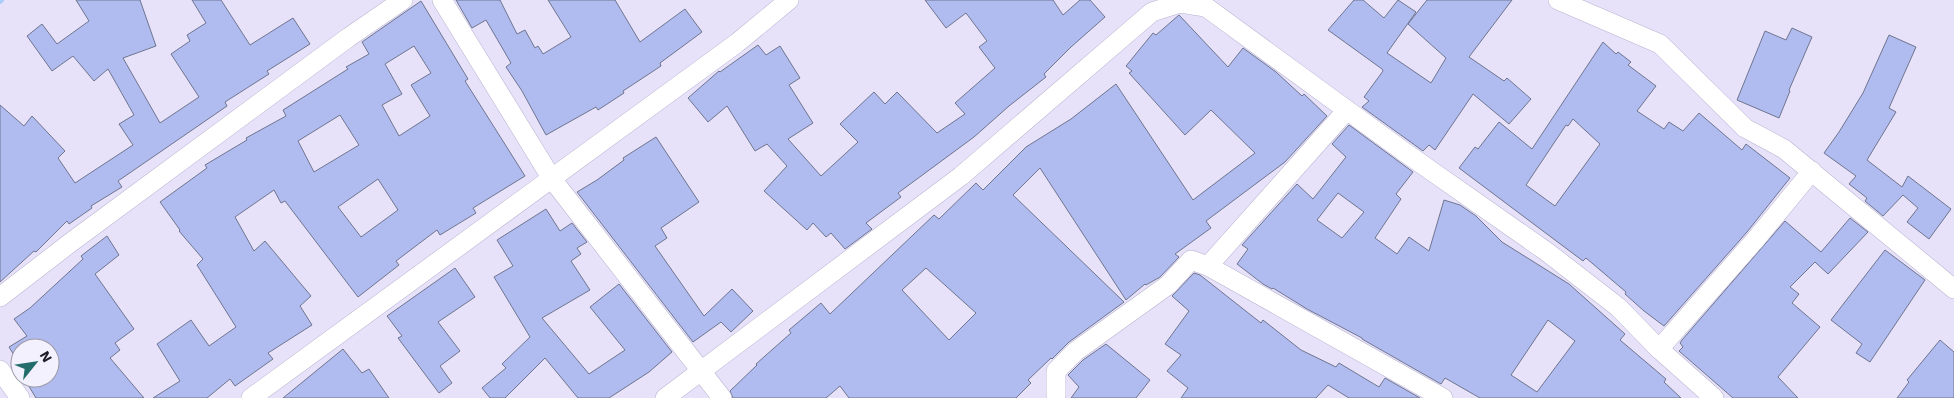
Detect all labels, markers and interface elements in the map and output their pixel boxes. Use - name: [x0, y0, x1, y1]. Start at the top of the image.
- north arrow: [10, 338, 60, 388]
- text: N: [37, 348, 56, 365]

